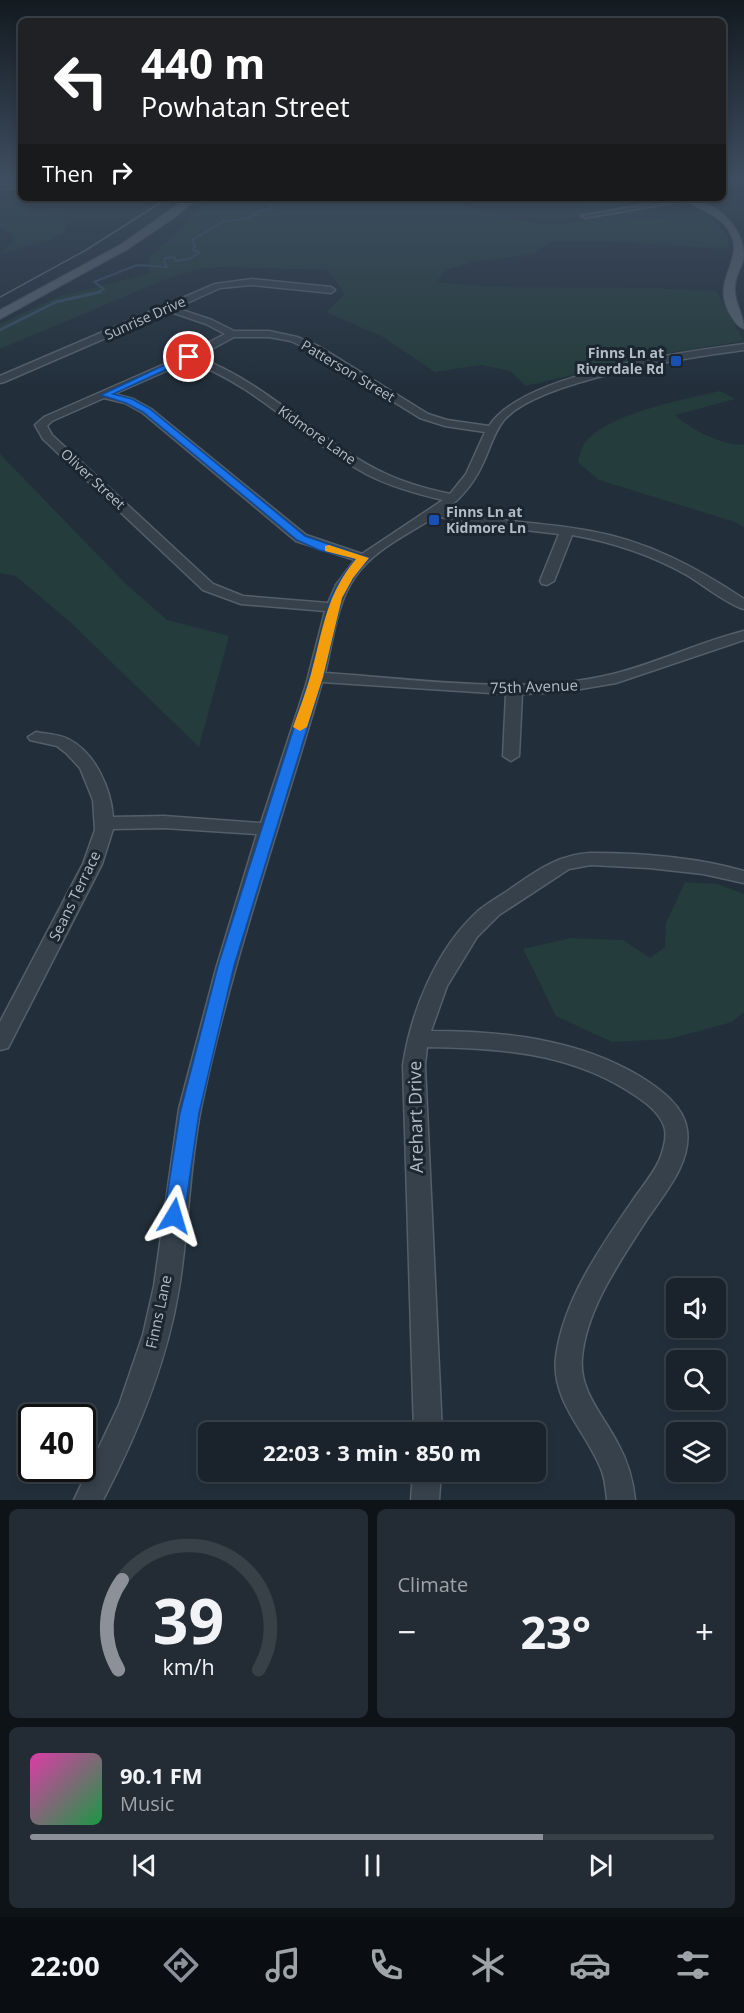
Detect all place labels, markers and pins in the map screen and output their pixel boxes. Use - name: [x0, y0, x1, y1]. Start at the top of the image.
- pin: [163, 331, 214, 382]
- place label: Finns Ln at Riverdale Rd: [576, 343, 664, 378]
- marker: Finns Ln at Riverdale Rd: [669, 354, 683, 368]
- place label: Finns Ln at Kidmore Ln: [446, 502, 526, 537]
- marker: Finns Ln at Kidmore Ln: [427, 513, 441, 527]

